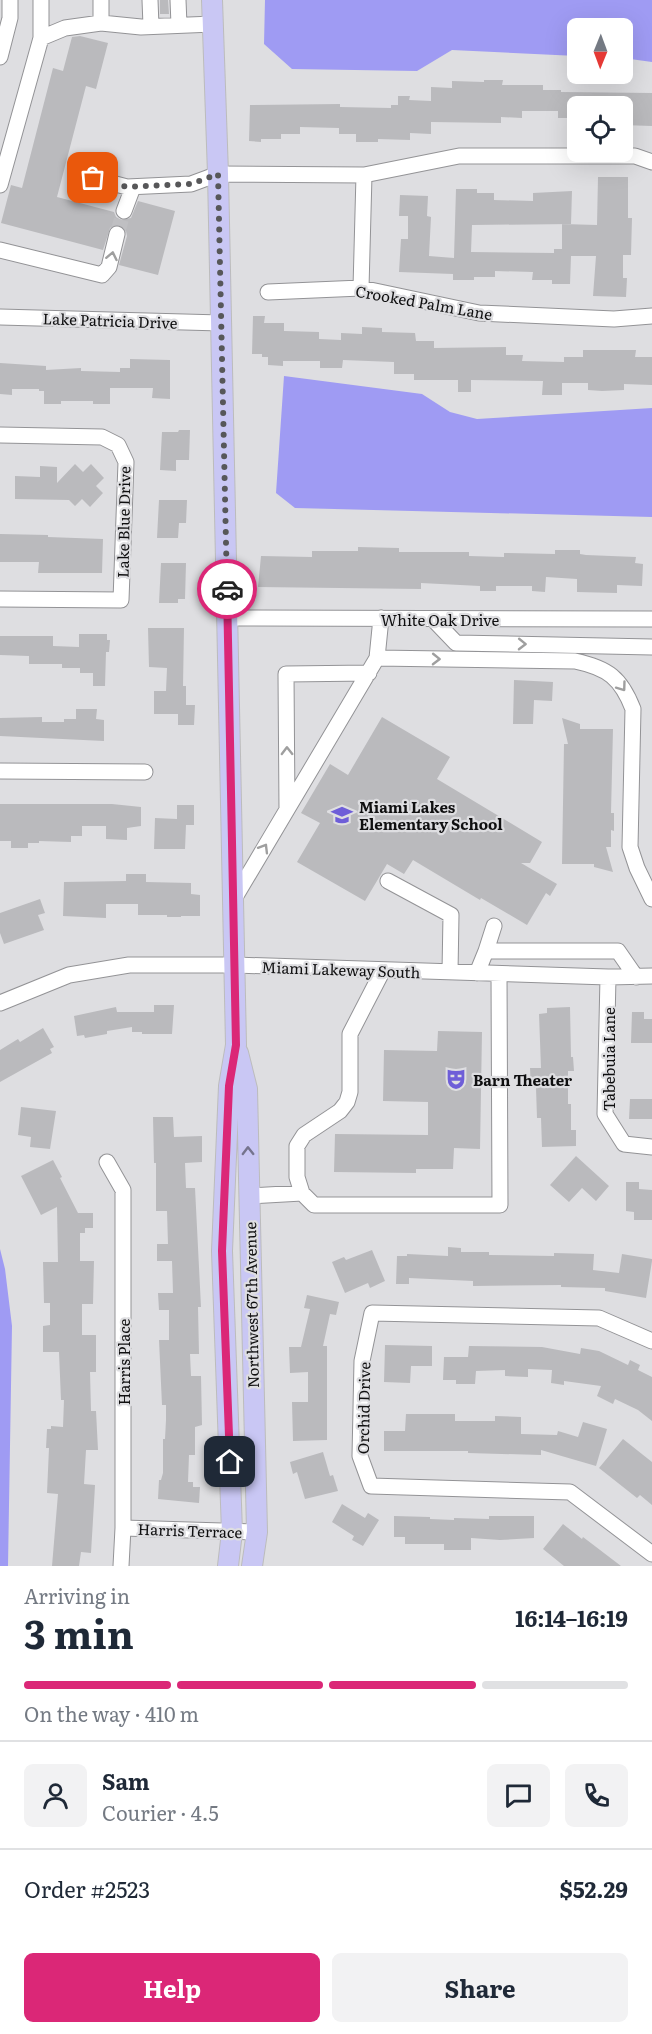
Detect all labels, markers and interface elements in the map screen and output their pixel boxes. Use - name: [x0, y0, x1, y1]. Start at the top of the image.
- north arrow: [567, 18, 633, 84]
- map controls: [567, 18, 633, 162]
- button: locate: [567, 96, 633, 162]
- pin: [67, 152, 118, 203]
- icon: bag: [76, 161, 109, 194]
- one-way arrow: [105, 251, 118, 261]
- street label: Crooked Palm Lane: [354, 279, 494, 325]
- street label: Lake Patricia Drive: [42, 306, 178, 334]
- street label: Lake Blue Drive: [111, 466, 135, 578]
- courier: [197, 559, 257, 619]
- icon: car: [211, 573, 244, 606]
- street label: White Oak Drive: [381, 608, 500, 631]
- one-way arrow: [518, 638, 527, 651]
- one-way arrow: [431, 653, 440, 665]
- one-way arrow: [615, 680, 626, 691]
- one-way arrow: [280, 746, 293, 755]
- place label: Miami Lakes Elementary School: [359, 795, 503, 835]
- school or university icon: Miami Lakes Elementary School: [330, 803, 354, 827]
- one-way arrow: [256, 844, 268, 854]
- street label: Miami Lakeway South: [261, 955, 421, 983]
- street label: Tabebuia Lane: [597, 1007, 620, 1111]
- theatre icon: Barn Theater: [444, 1067, 468, 1091]
- place label: Barn Theater: [473, 1068, 572, 1091]
- one-way arrow: [242, 1146, 254, 1155]
- street label: Northwest 67th Avenue: [238, 1222, 264, 1388]
- street label: Harris Place: [112, 1318, 135, 1405]
- street label: Orchid Drive: [351, 1361, 375, 1454]
- pin: [204, 1436, 255, 1487]
- icon: home: [213, 1445, 246, 1478]
- street label: Harris Terrace: [137, 1517, 243, 1543]
- text: Arriving in: [24, 1580, 130, 1610]
- text: 16:14–16:19: [515, 1601, 628, 1634]
- text: 3 min: [24, 1603, 134, 1661]
- text: On the way · 410 m: [24, 1698, 199, 1728]
- button: person: [24, 1764, 87, 1827]
- text: Sam: [102, 1764, 150, 1797]
- button: chat: [487, 1764, 550, 1827]
- button: phone: [565, 1764, 628, 1827]
- text: Courier · 4.5: [102, 1797, 219, 1827]
- text: Order #2523: [24, 1872, 150, 1905]
- text: $52.29: [560, 1872, 628, 1905]
- button: Help: [24, 1953, 320, 2022]
- button: Share: [332, 1953, 628, 2022]

